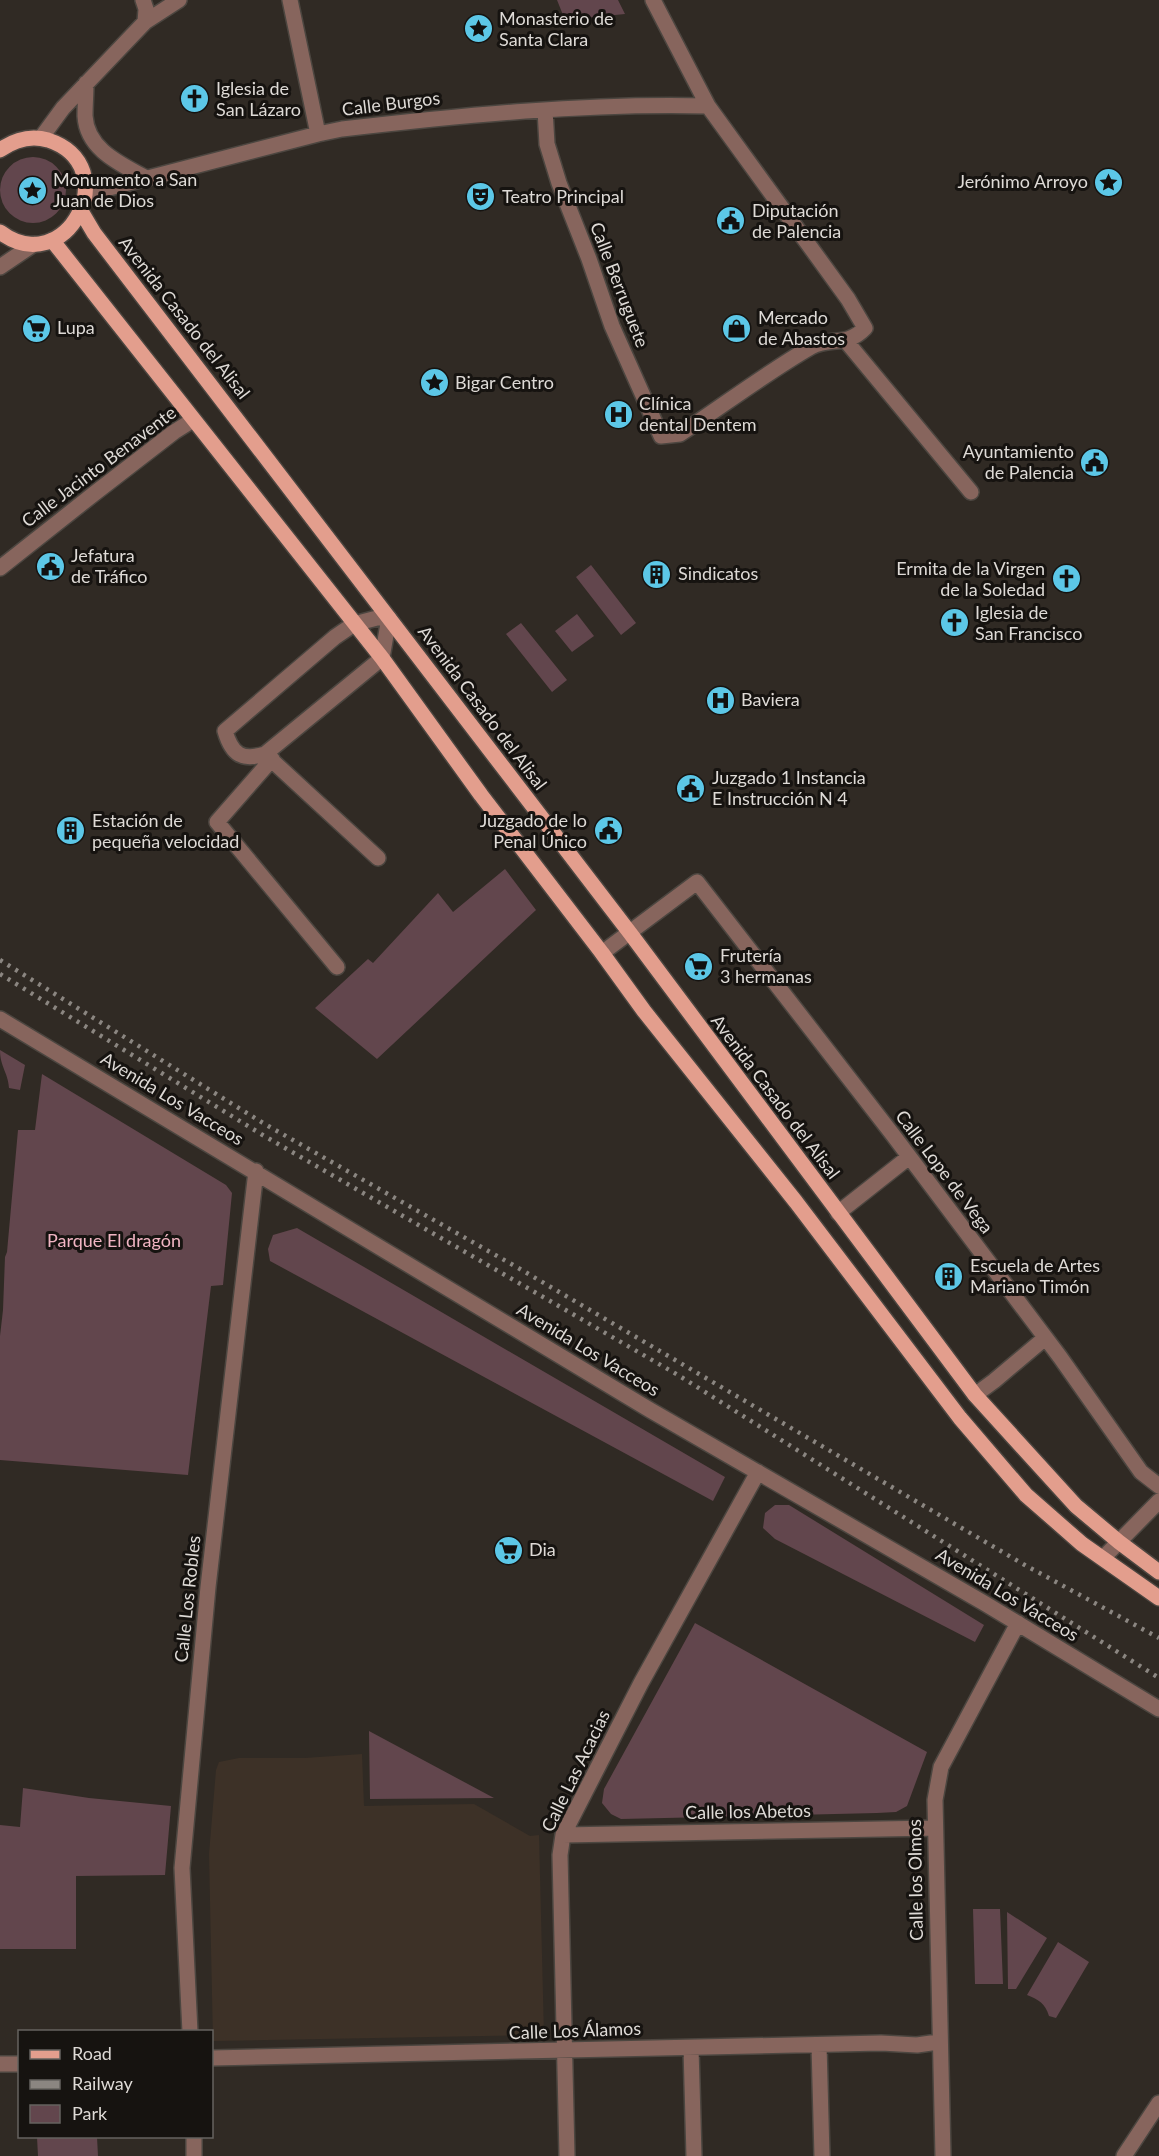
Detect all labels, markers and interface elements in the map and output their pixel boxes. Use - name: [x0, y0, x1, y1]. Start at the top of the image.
- place label: Monasterio de Santa Clara: [499, 7, 614, 50]
- place icon: Monasterio de Santa Clara: [462, 13, 494, 45]
- place label: Iglesia de San Lázaro: [216, 77, 301, 120]
- church icon: Iglesia de San Lázaro: [179, 83, 211, 115]
- street label: Calle Burgos: [341, 86, 441, 120]
- place icon: Jerónimo Arroyo: [1093, 166, 1125, 198]
- place label: Monumento a San Juan de Dios: [53, 168, 197, 211]
- place label: Jerónimo Arroyo: [957, 170, 1088, 192]
- place icon: Monumento a San Juan de Dios: [16, 174, 48, 206]
- theatre icon: Teatro Principal: [465, 181, 497, 213]
- place label: Teatro Principal: [502, 185, 624, 207]
- place label: Diputación de Palencia: [752, 199, 841, 242]
- public building icon: Diputación de Palencia: [715, 205, 747, 237]
- street label: Calle Berruguete: [586, 219, 654, 350]
- street label: Avenida Casado del Alisal: [115, 232, 255, 403]
- place label: Mercado de Abastos: [758, 306, 845, 349]
- supermarket icon: Lupa: [20, 312, 52, 344]
- shop icon: Mercado de Abastos: [721, 312, 753, 344]
- place label: Lupa: [57, 316, 95, 338]
- place icon: Bigar Centro: [418, 367, 450, 399]
- place label: Bigar Centro: [455, 371, 554, 393]
- place label: Clínica dental Dentem: [639, 392, 756, 435]
- hospital icon: Clínica dental Dentem: [602, 398, 634, 430]
- street label: Calle Jacinto Benavente: [17, 401, 180, 531]
- place label: Ayuntamiento de Palencia: [963, 440, 1074, 483]
- public building icon: Ayuntamiento de Palencia: [1079, 446, 1111, 478]
- place label: Jefatura de Tráfico: [71, 544, 147, 587]
- public building icon: Jefatura de Tráfico: [34, 550, 66, 582]
- place label: Ermita de la Virgen de la Soledad: [896, 557, 1045, 600]
- building icon: Sindicatos: [641, 558, 673, 590]
- place label: Sindicatos: [678, 562, 758, 584]
- church icon: Ermita de la Virgen de la Soledad: [1050, 563, 1082, 595]
- place label: Iglesia de San Francisco: [975, 601, 1082, 644]
- church icon: Iglesia de San Francisco: [938, 607, 970, 639]
- street label: Avenida Casado del Alisal: [414, 621, 552, 794]
- hospital icon: Baviera: [704, 684, 736, 716]
- place label: Baviera: [741, 688, 800, 710]
- place label: Juzgado 1 Instancia E Instrucción N 4: [712, 766, 866, 809]
- public building icon: Juzgado 1 Instancia E Instrucción N 4: [675, 772, 707, 804]
- place label: Estación de pequeña velocidad: [92, 809, 239, 852]
- place label: Juzgado de lo Penal Único: [480, 809, 587, 852]
- building icon: Estación de pequeña velocidad: [55, 815, 87, 847]
- public building icon: Juzgado de lo Penal Único: [592, 815, 624, 847]
- place label: Frutería 3 hermanas: [720, 944, 812, 987]
- supermarket icon: Frutería 3 hermanas: [683, 950, 715, 982]
- street label: Avenida Casado del Alisal: [707, 1010, 845, 1183]
- street label: Avenida Los Vacceos: [97, 1047, 248, 1150]
- street label: Calle Lope de Vega: [891, 1105, 998, 1237]
- park label: Parque El dragón: [47, 1229, 181, 1251]
- place label: Escuela de Artes Mariano Timón: [970, 1254, 1100, 1297]
- building icon: Escuela de Artes Mariano Timón: [933, 1260, 965, 1292]
- street label: Avenida Los Vacceos: [513, 1298, 664, 1401]
- street label: Calle Los Robles: [169, 1534, 205, 1663]
- supermarket icon: Dia: [492, 1534, 524, 1566]
- place label: Dia: [529, 1538, 556, 1560]
- street label: Avenida Los Vacceos: [932, 1543, 1083, 1646]
- street label: Calle Las Acacias: [536, 1706, 614, 1835]
- street label: Calle los Abetos: [685, 1799, 811, 1823]
- street label: Calle los Olmos: [903, 1819, 927, 1941]
- street label: Calle Los Álamos: [508, 2017, 642, 2043]
- legend: [18, 2030, 213, 2138]
- text: Road: [72, 2042, 112, 2064]
- text: Railway: [72, 2072, 133, 2094]
- text: Park: [72, 2102, 108, 2124]

